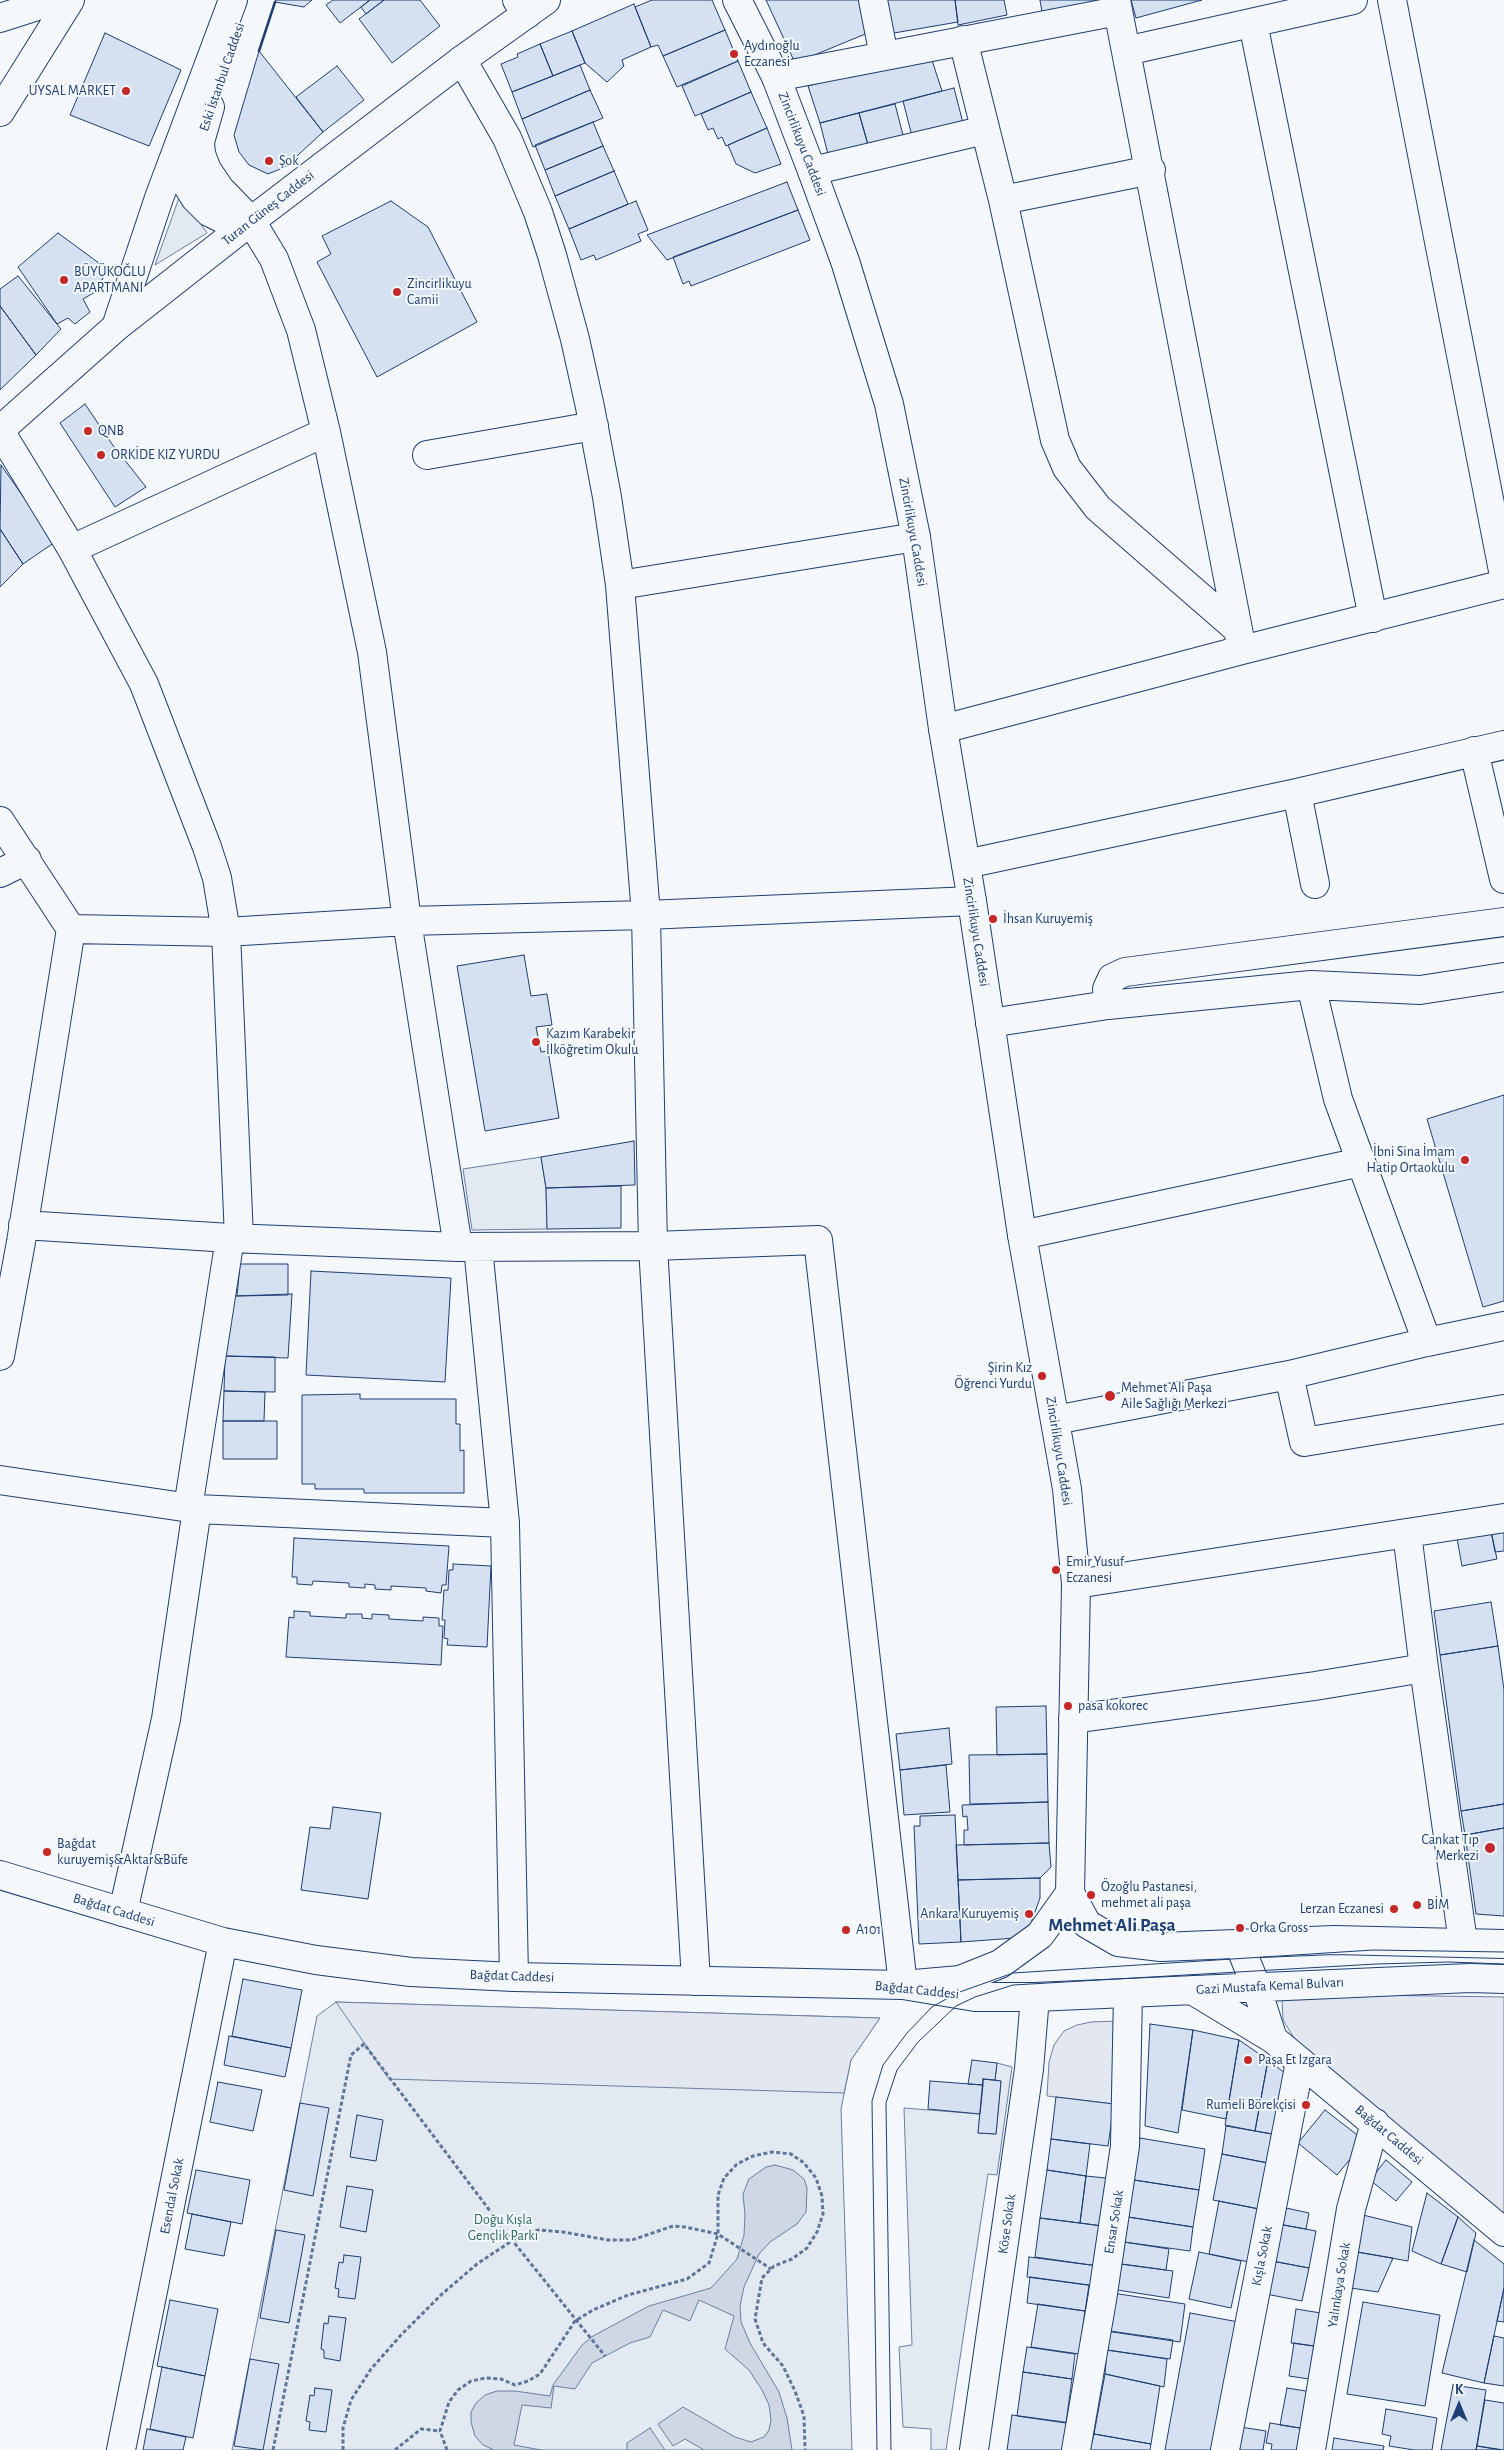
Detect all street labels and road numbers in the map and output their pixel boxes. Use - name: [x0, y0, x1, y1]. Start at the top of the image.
- street label: Eski İstanbul Caddesi: [195, 20, 249, 134]
- street label: Zincirlikuyu Caddesi: [774, 90, 830, 198]
- street label: Turan Güneş Caddesi: [218, 167, 318, 249]
- street label: Zincirlikuyu Caddesi: [895, 476, 931, 588]
- street label: Zincirlikuyu Caddesi: [959, 876, 993, 988]
- street label: Zincirlikuyu Caddesi: [1042, 1395, 1076, 1507]
- street label: Bağdat Caddesi: [71, 1890, 157, 1930]
- street label: Bağdat Caddesi: [469, 1966, 555, 1986]
- street label: Gazi Mustafa Kemal Bulvarı: [1196, 1974, 1344, 1998]
- street label: Bağdat Caddesi: [874, 1977, 960, 2003]
- street label: Bağdat Caddesi: [1351, 2101, 1427, 2169]
- street label: Esendal Sokak: [156, 2156, 188, 2236]
- street label: Ensar Sokak: [1101, 2189, 1127, 2255]
- street label: Köse Sokak: [994, 2193, 1020, 2255]
- street label: Kışla Sokak: [1248, 2225, 1276, 2287]
- street label: Yalınkaya Sokak: [1324, 2241, 1354, 2329]

